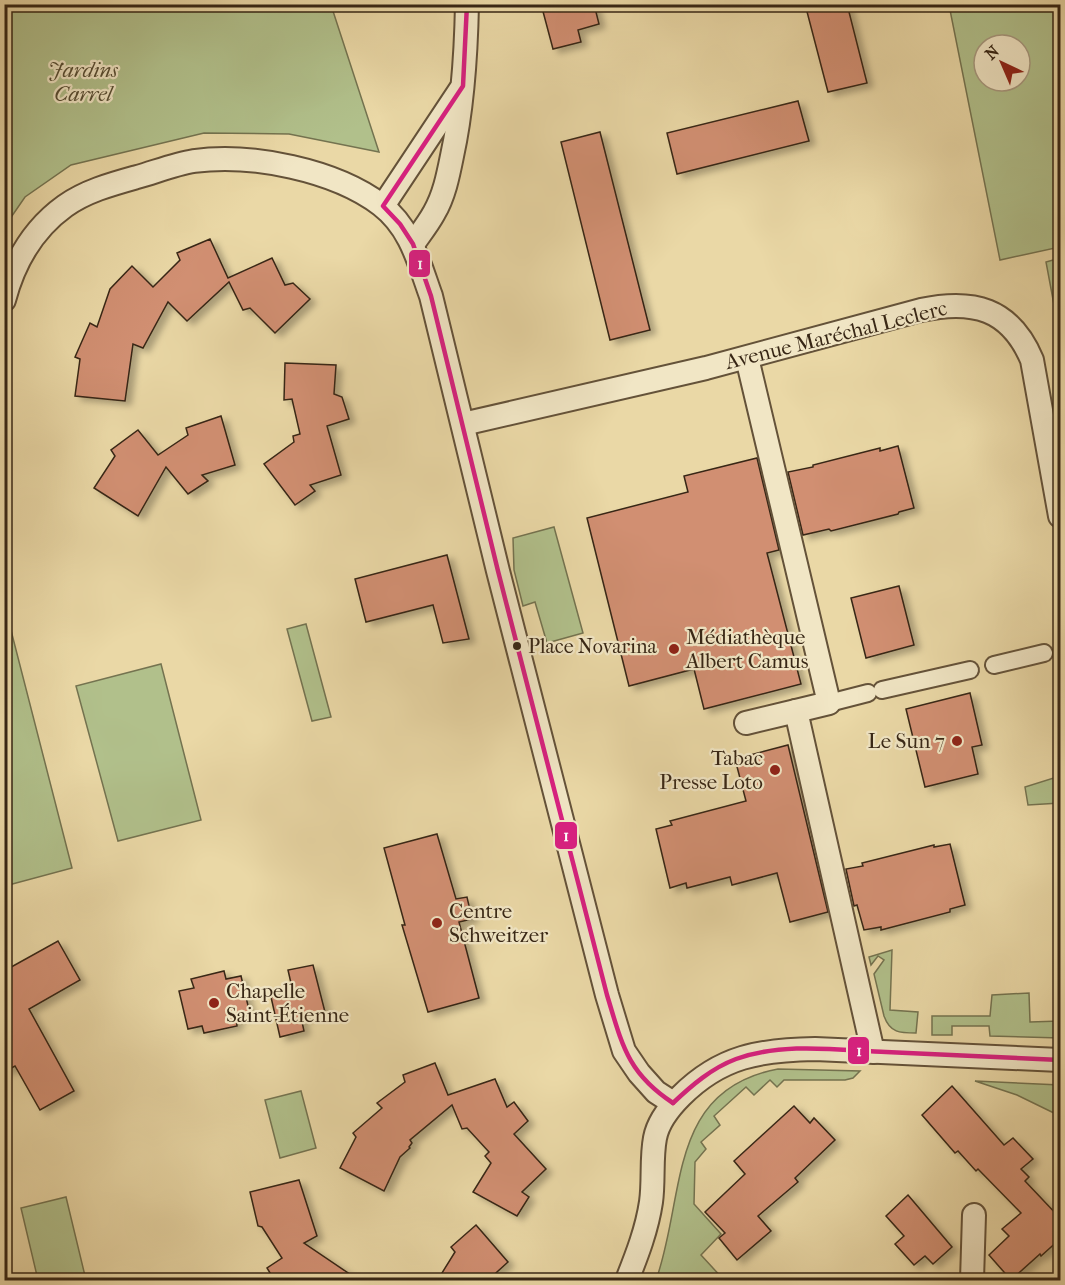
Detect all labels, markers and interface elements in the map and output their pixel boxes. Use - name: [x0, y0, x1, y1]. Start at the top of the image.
- north arrow: [972, 33, 1032, 93]
- text: N: [981, 41, 1004, 64]
- park label: Jardins Carrel: [48, 58, 118, 106]
- line badge: 1: [408, 249, 431, 278]
- text: 1: [417, 254, 423, 273]
- street label: Avenue Maréchal Leclerc: [722, 296, 949, 374]
- place label: Médiathèque Albert Camus: [685, 625, 809, 673]
- place label: Place Novarina: [528, 635, 658, 658]
- marker: Place Novarina: [511, 640, 523, 652]
- marker: Médiathèque Albert Camus: [667, 642, 681, 656]
- place label: Le Sun 7: [868, 729, 945, 753]
- marker: Le Sun 7: [950, 734, 964, 748]
- place label: Tabac Presse Loto: [659, 746, 763, 794]
- marker: Tabac Presse Loto: [768, 763, 782, 777]
- line badge: 1: [554, 821, 578, 850]
- text: 1: [563, 826, 569, 845]
- place label: Centre Schweitzer: [449, 899, 548, 947]
- marker: Centre Schweitzer: [430, 916, 444, 930]
- place label: Chapelle Saint-Étienne: [226, 979, 349, 1027]
- marker: Chapelle Saint-Étienne: [207, 996, 221, 1010]
- line badge: 1: [847, 1036, 870, 1065]
- text: 1: [856, 1041, 862, 1060]

